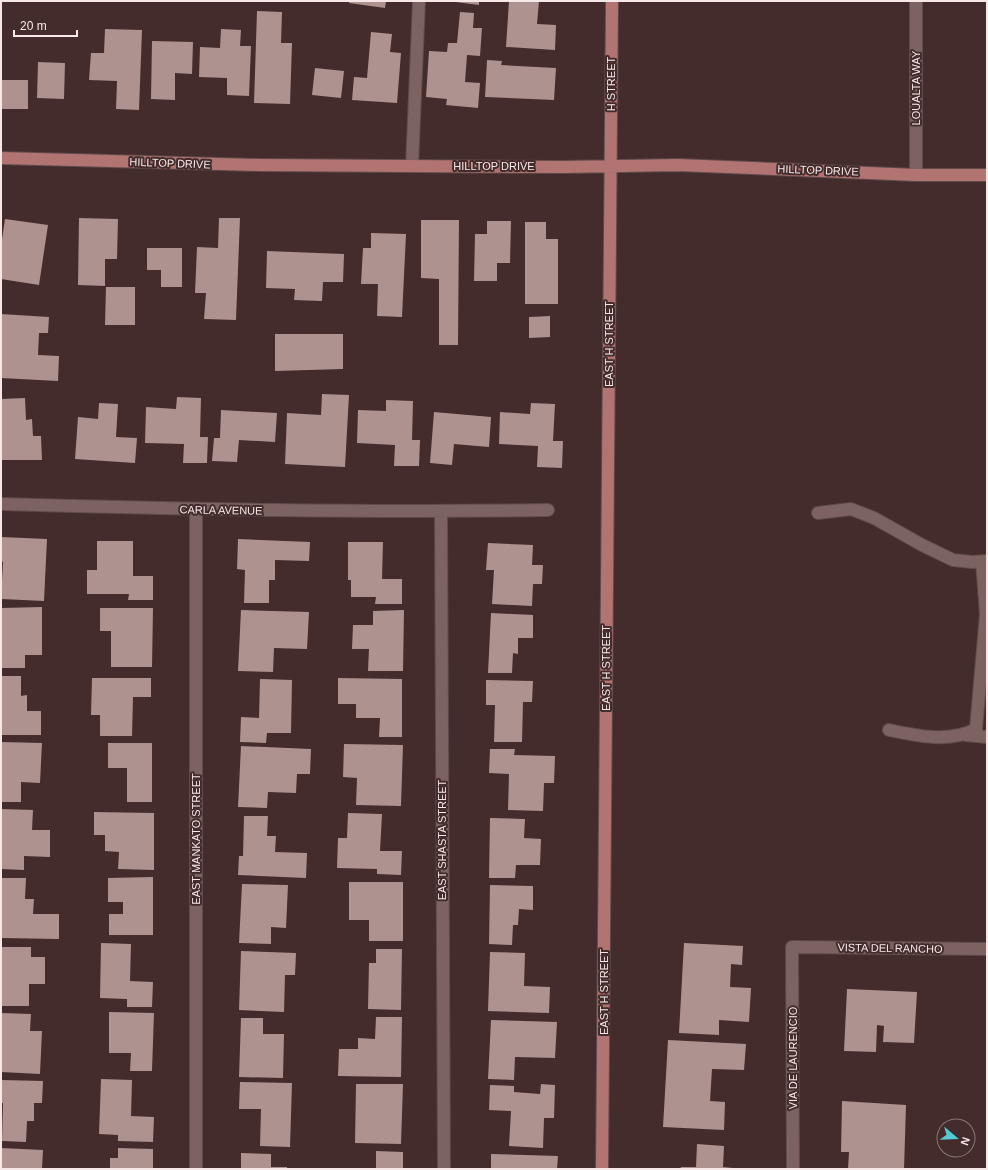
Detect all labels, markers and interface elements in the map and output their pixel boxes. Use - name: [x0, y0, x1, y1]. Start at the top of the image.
- scale bar: [14, 12, 77, 38]
- text: 20 m: [20, 19, 47, 33]
- street label: LOUALTA WAY: [910, 50, 922, 125]
- street label: H STREET: [605, 57, 617, 111]
- street label: HILLTOP DRIVE: [129, 156, 211, 170]
- street label: HILLTOP DRIVE: [453, 160, 535, 172]
- street label: HILLTOP DRIVE: [777, 163, 859, 177]
- street label: EAST H STREET: [603, 301, 615, 387]
- street label: CARLA AVENUE: [179, 503, 263, 517]
- street label: EAST H STREET: [600, 625, 612, 711]
- street label: EAST MANKATO STREET: [190, 773, 202, 905]
- street label: EAST SHASTA STREET: [436, 779, 448, 900]
- street label: VISTA DEL RANCHO: [837, 941, 943, 955]
- street label: EAST H STREET: [598, 949, 610, 1035]
- street label: VIA DE LAURENCIO: [787, 1006, 799, 1109]
- north arrow: [936, 1118, 976, 1158]
- text: N: [958, 1136, 972, 1147]

